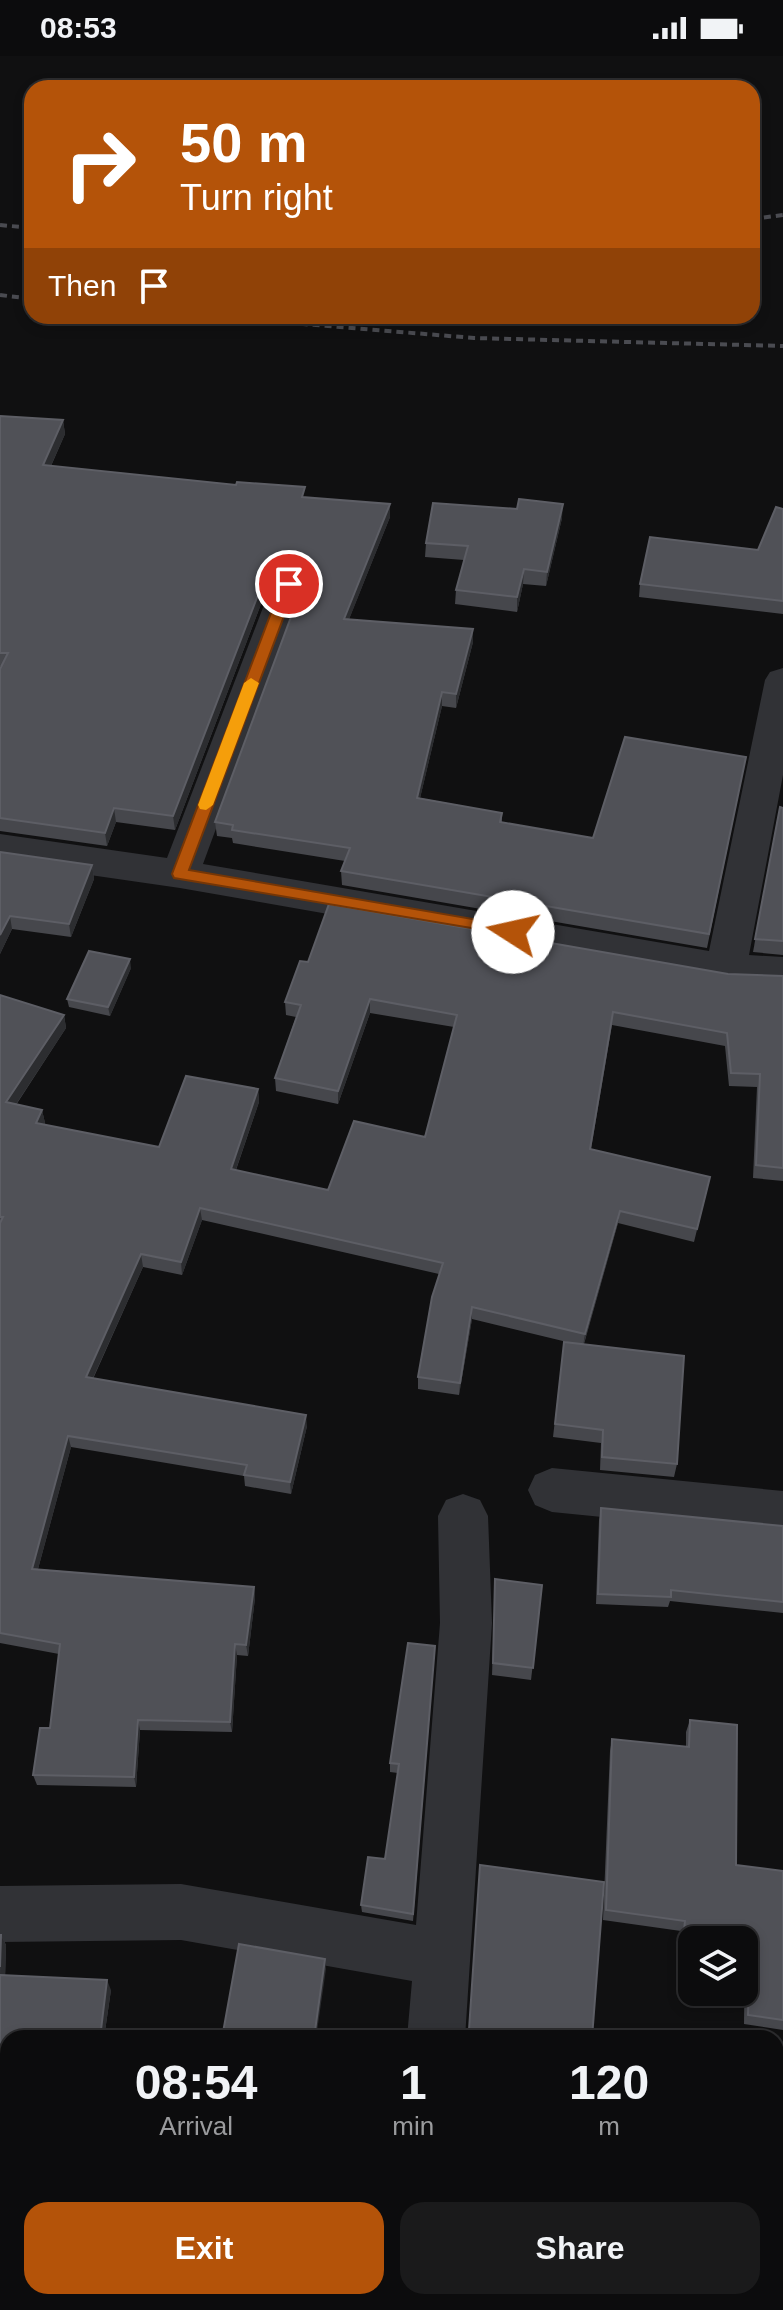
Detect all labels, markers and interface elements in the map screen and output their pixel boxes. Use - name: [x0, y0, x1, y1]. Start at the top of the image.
- text: 08:53: [40, 11, 117, 44]
- text: 50 m: [180, 111, 308, 174]
- icon: right: [48, 112, 152, 216]
- text: Turn right: [180, 177, 333, 218]
- icon: arrive: [132, 264, 176, 308]
- text: Then: [48, 269, 116, 302]
- pin: [255, 550, 323, 618]
- icon: arrive: [267, 562, 311, 606]
- position arrow: [471, 890, 555, 974]
- map controls: [678, 1926, 758, 2006]
- button: layers: [678, 1926, 758, 2006]
- text: 08:54: [135, 2056, 258, 2109]
- text: 1: [400, 2056, 427, 2109]
- text: 120: [569, 2056, 649, 2109]
- text: Arrival: [159, 2111, 233, 2141]
- text: min: [392, 2111, 434, 2141]
- text: m: [598, 2111, 620, 2141]
- button: Exit: [24, 2202, 384, 2294]
- button: Share: [400, 2202, 760, 2294]

